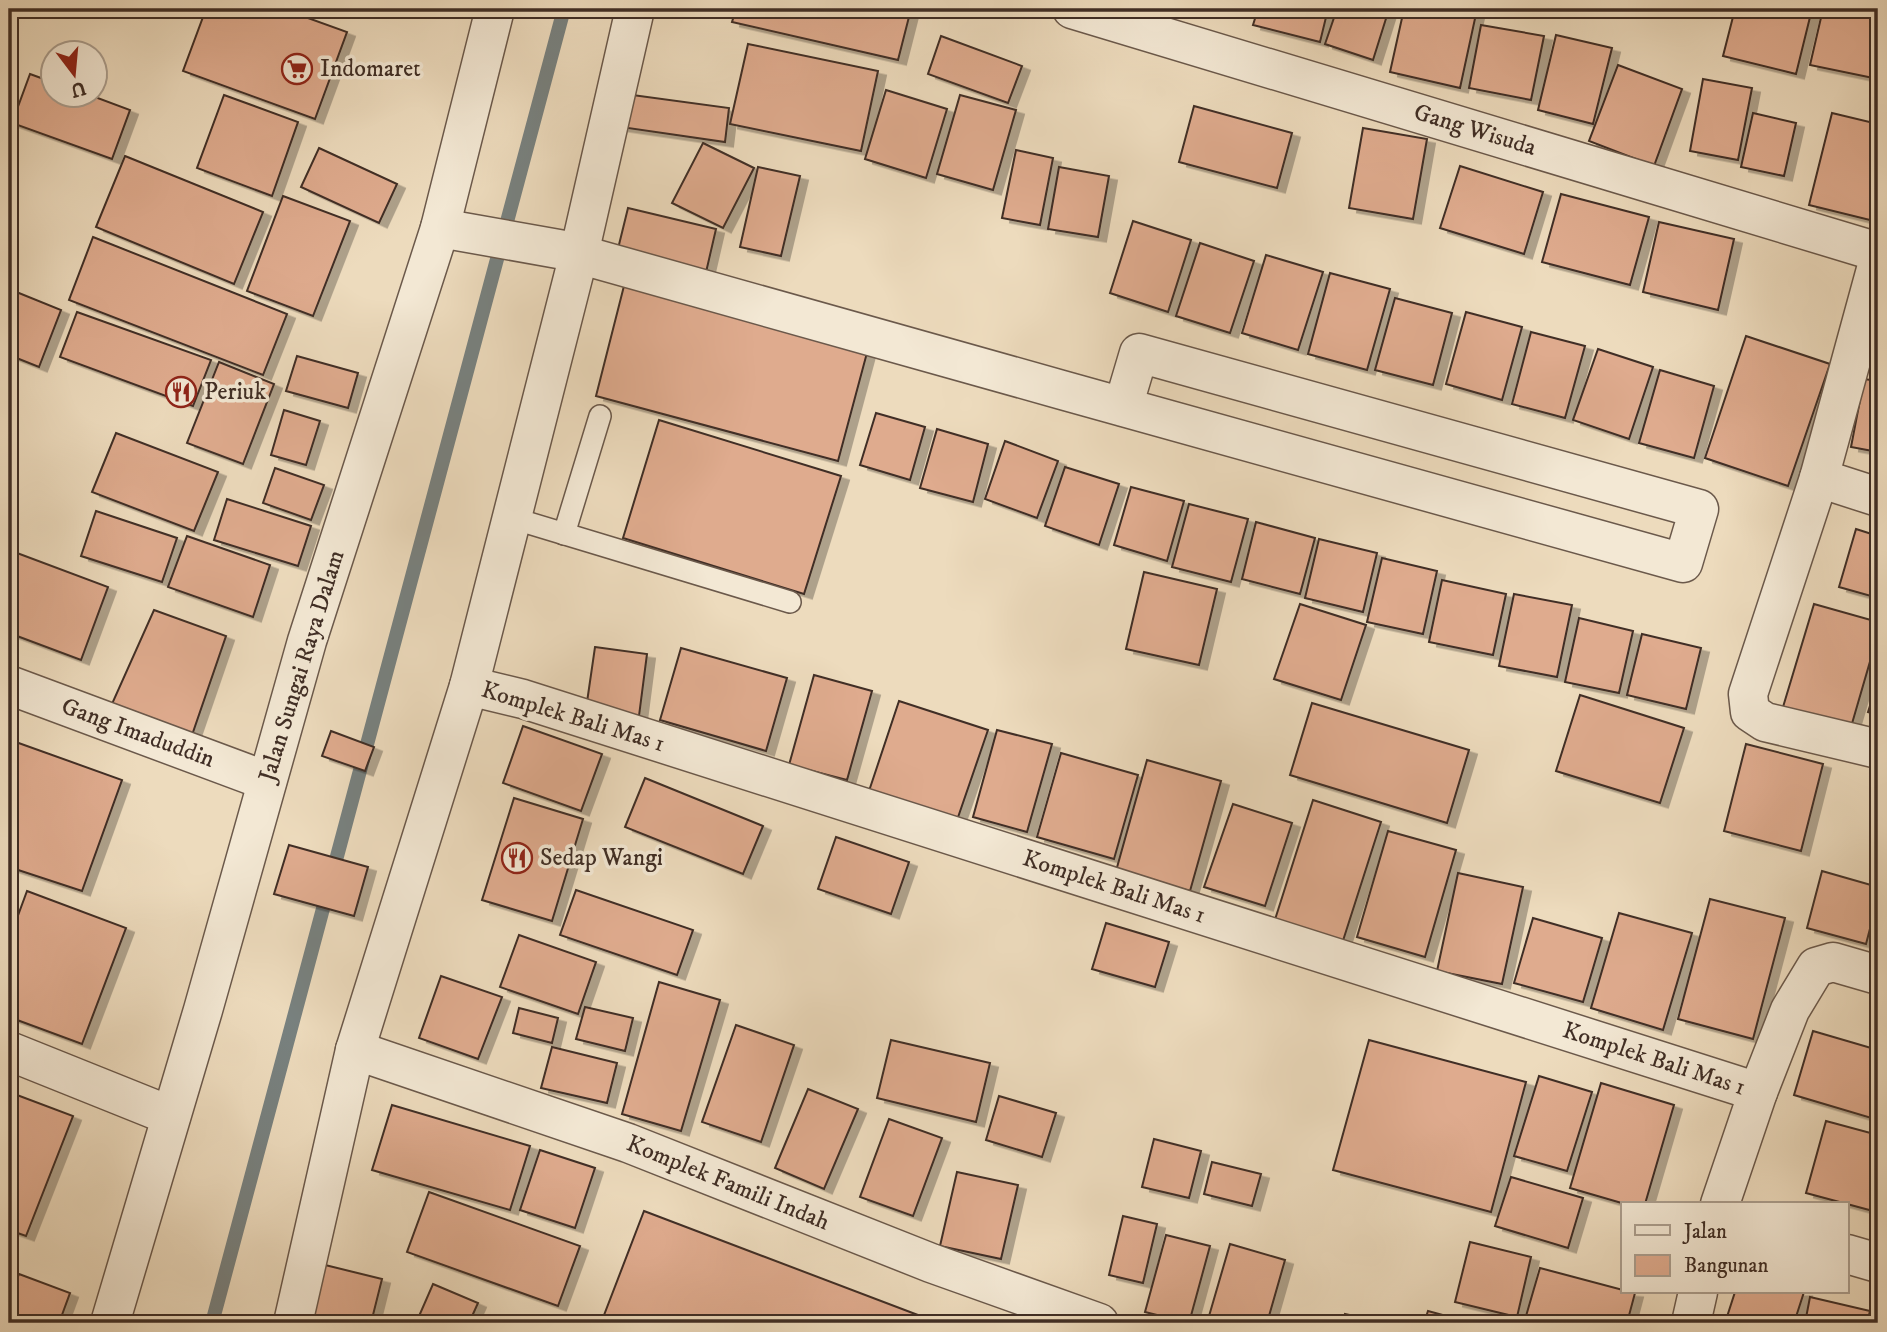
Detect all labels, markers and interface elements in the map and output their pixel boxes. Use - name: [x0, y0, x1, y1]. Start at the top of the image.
- north arrow: [38, 38, 108, 108]
- supermarket icon: Indomaret: [280, 52, 314, 86]
- place label: Indomaret: [320, 54, 421, 84]
- text: U: [68, 76, 89, 102]
- street label: Gang Wisuda: [1410, 97, 1541, 163]
- restaurant icon: Periuk: [164, 375, 198, 409]
- place label: Periuk: [204, 377, 266, 407]
- street label: Jalan Sungai Raya Dalam: [252, 547, 352, 787]
- street label: Komplek Bali Mas 1: [478, 675, 668, 759]
- street label: Gang Imaduddin: [57, 691, 219, 775]
- restaurant icon: Sedap Wangi: [500, 841, 534, 875]
- place label: Sedap Wangi: [540, 843, 663, 873]
- street label: Komplek Bali Mas 1: [1019, 843, 1209, 931]
- street label: Komplek Bali Mas 1: [1559, 1015, 1749, 1103]
- street label: Komplek Famili Indah: [622, 1129, 834, 1238]
- legend: [1621, 1202, 1848, 1294]
- text: Jalan: [1682, 1219, 1727, 1245]
- text: Bangunan: [1684, 1253, 1768, 1279]

